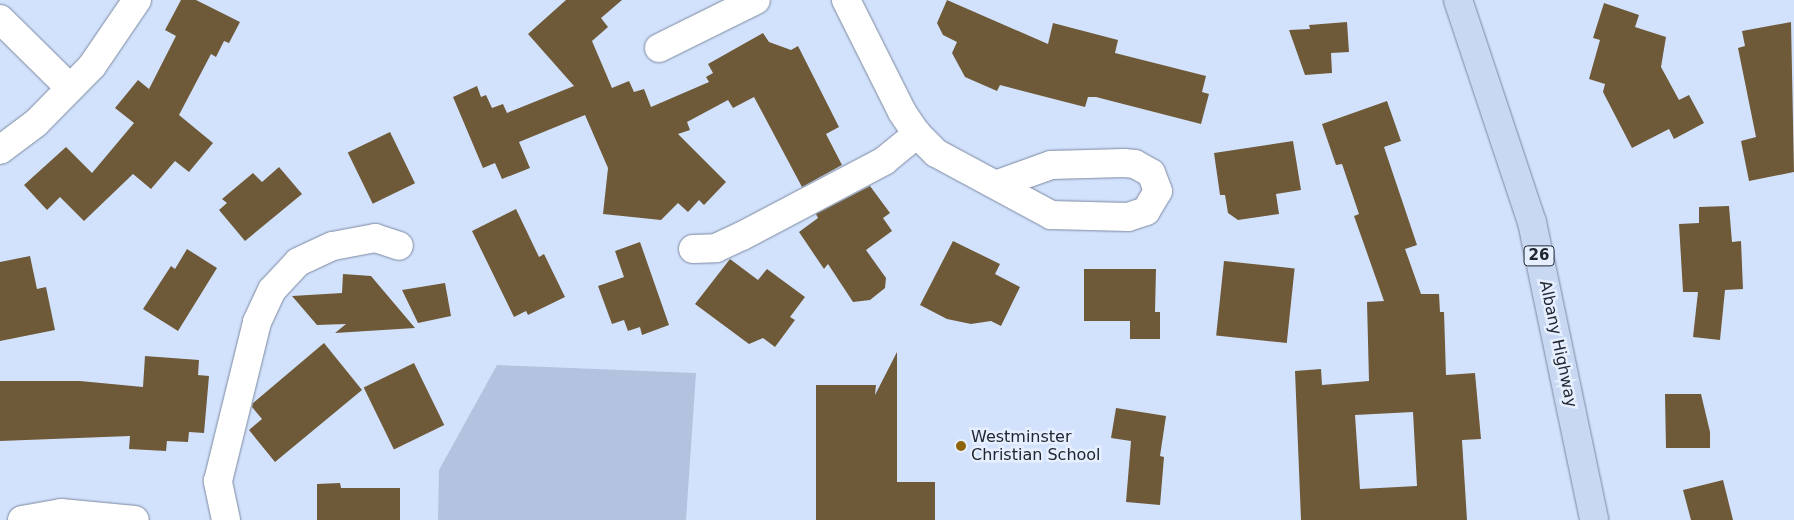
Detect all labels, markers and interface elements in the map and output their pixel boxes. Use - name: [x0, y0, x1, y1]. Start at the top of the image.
- road number: 26: [1523, 244, 1555, 268]
- street label: Albany Highway: [1535, 279, 1581, 409]
- place label: Westminster Christian School: [971, 427, 1101, 465]
- marker: Westminster Christian School: [955, 440, 967, 452]

